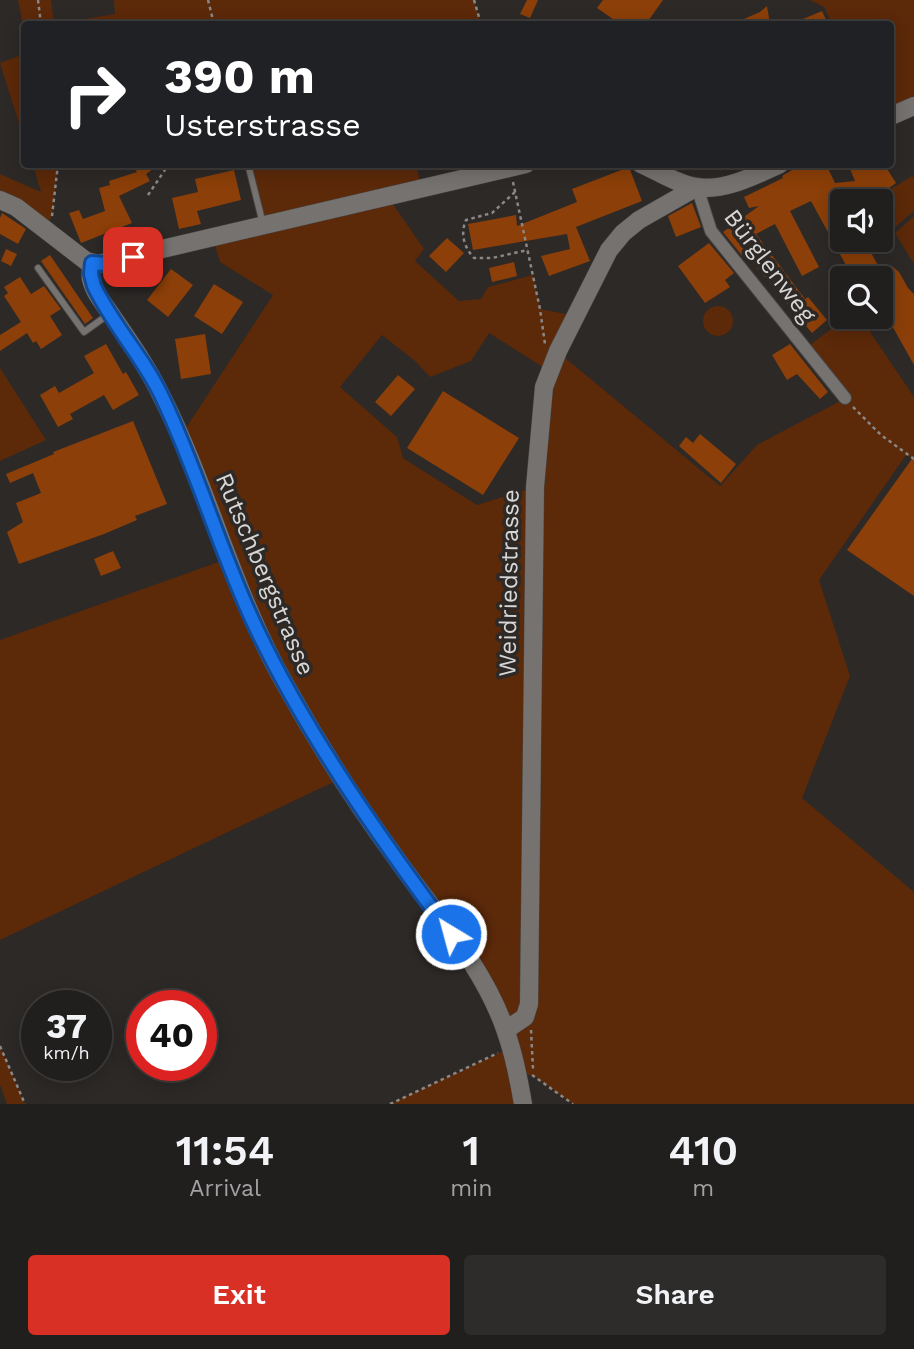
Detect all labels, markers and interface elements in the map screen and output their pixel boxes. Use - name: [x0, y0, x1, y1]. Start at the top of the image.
- text: 390 m: [164, 47, 315, 105]
- icon: right: [49, 49, 140, 140]
- text: Usterstrasse: [164, 106, 361, 144]
- map controls: [830, 189, 893, 329]
- button: sound: [830, 189, 893, 252]
- street label: Bürglenweg: [718, 204, 822, 328]
- pin: [103, 227, 163, 287]
- icon: arrive: [114, 238, 152, 276]
- button: search: [830, 266, 893, 329]
- street label: Rutschbergstrasse: [210, 469, 320, 679]
- street label: Weidriedstrasse: [493, 489, 525, 677]
- position arrow: [414, 897, 488, 971]
- speed limit sign: 40: [126, 990, 217, 1081]
- text: 37: [46, 1005, 87, 1047]
- text: km/h: [43, 1042, 90, 1063]
- text: 11:54: [176, 1126, 274, 1175]
- text: 1: [463, 1126, 480, 1175]
- text: 410: [668, 1126, 738, 1175]
- text: Arrival: [189, 1175, 261, 1202]
- text: min: [450, 1175, 492, 1202]
- text: m: [692, 1175, 714, 1202]
- button: Exit: [28, 1255, 450, 1335]
- button: Share: [464, 1255, 886, 1335]

